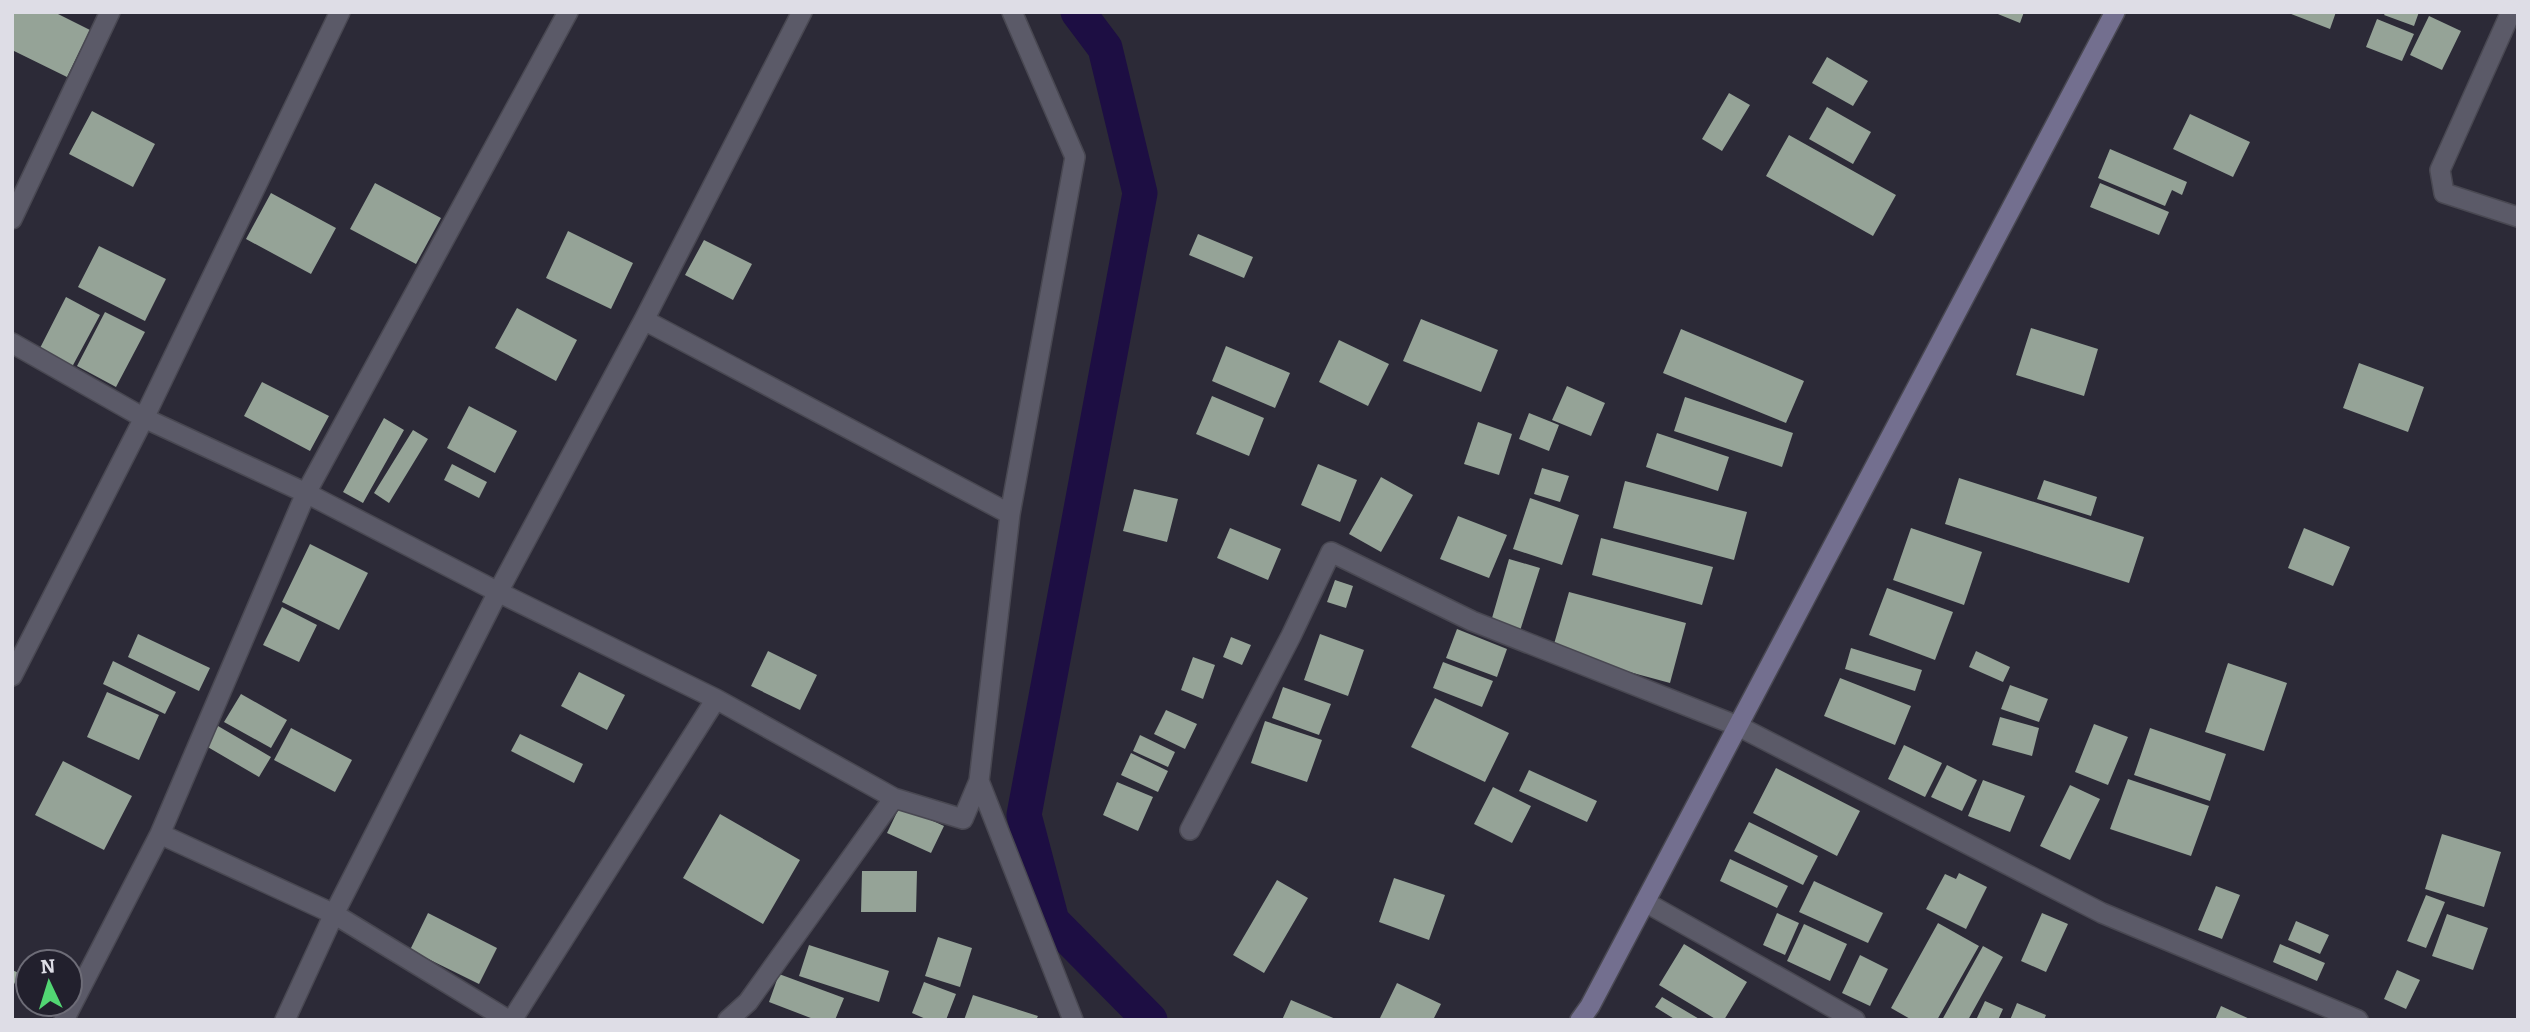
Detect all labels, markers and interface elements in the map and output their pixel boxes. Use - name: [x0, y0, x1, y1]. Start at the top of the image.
- north arrow: [14, 948, 84, 1018]
- text: N: [40, 955, 56, 979]

